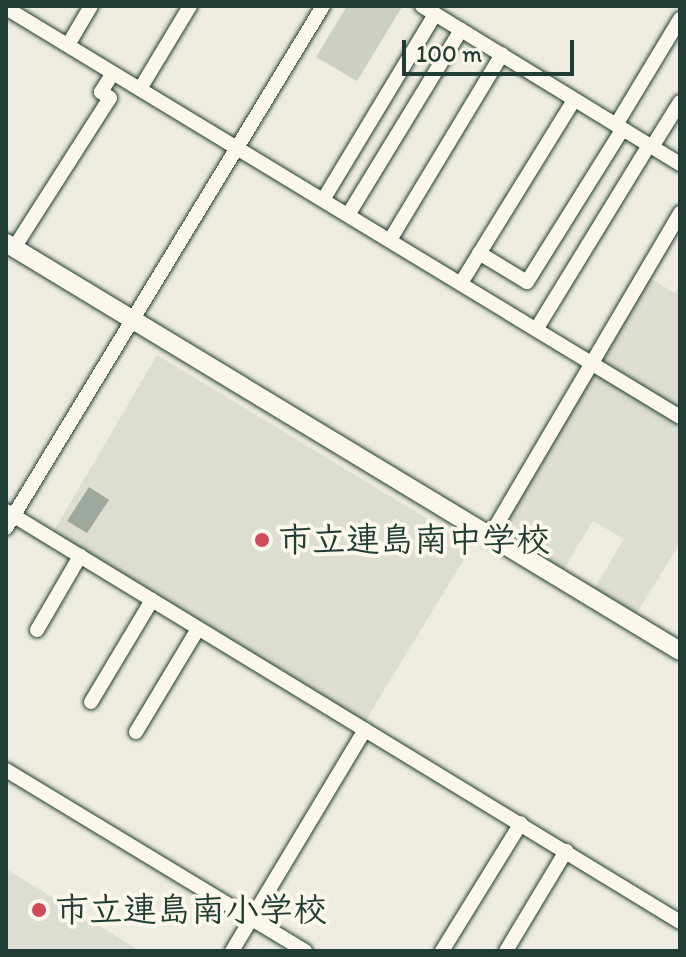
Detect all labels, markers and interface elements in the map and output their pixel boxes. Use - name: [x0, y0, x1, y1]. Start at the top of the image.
- scale bar: [406, 24, 578, 74]
- text: 100 m: [416, 39, 482, 68]
- place label: 市立連島南中学校: [278, 520, 550, 560]
- marker: 市立連島南中学校: [253, 531, 271, 549]
- place label: 市立連島南小学校: [55, 890, 327, 930]
- marker: 市立連島南小学校: [30, 901, 48, 919]

